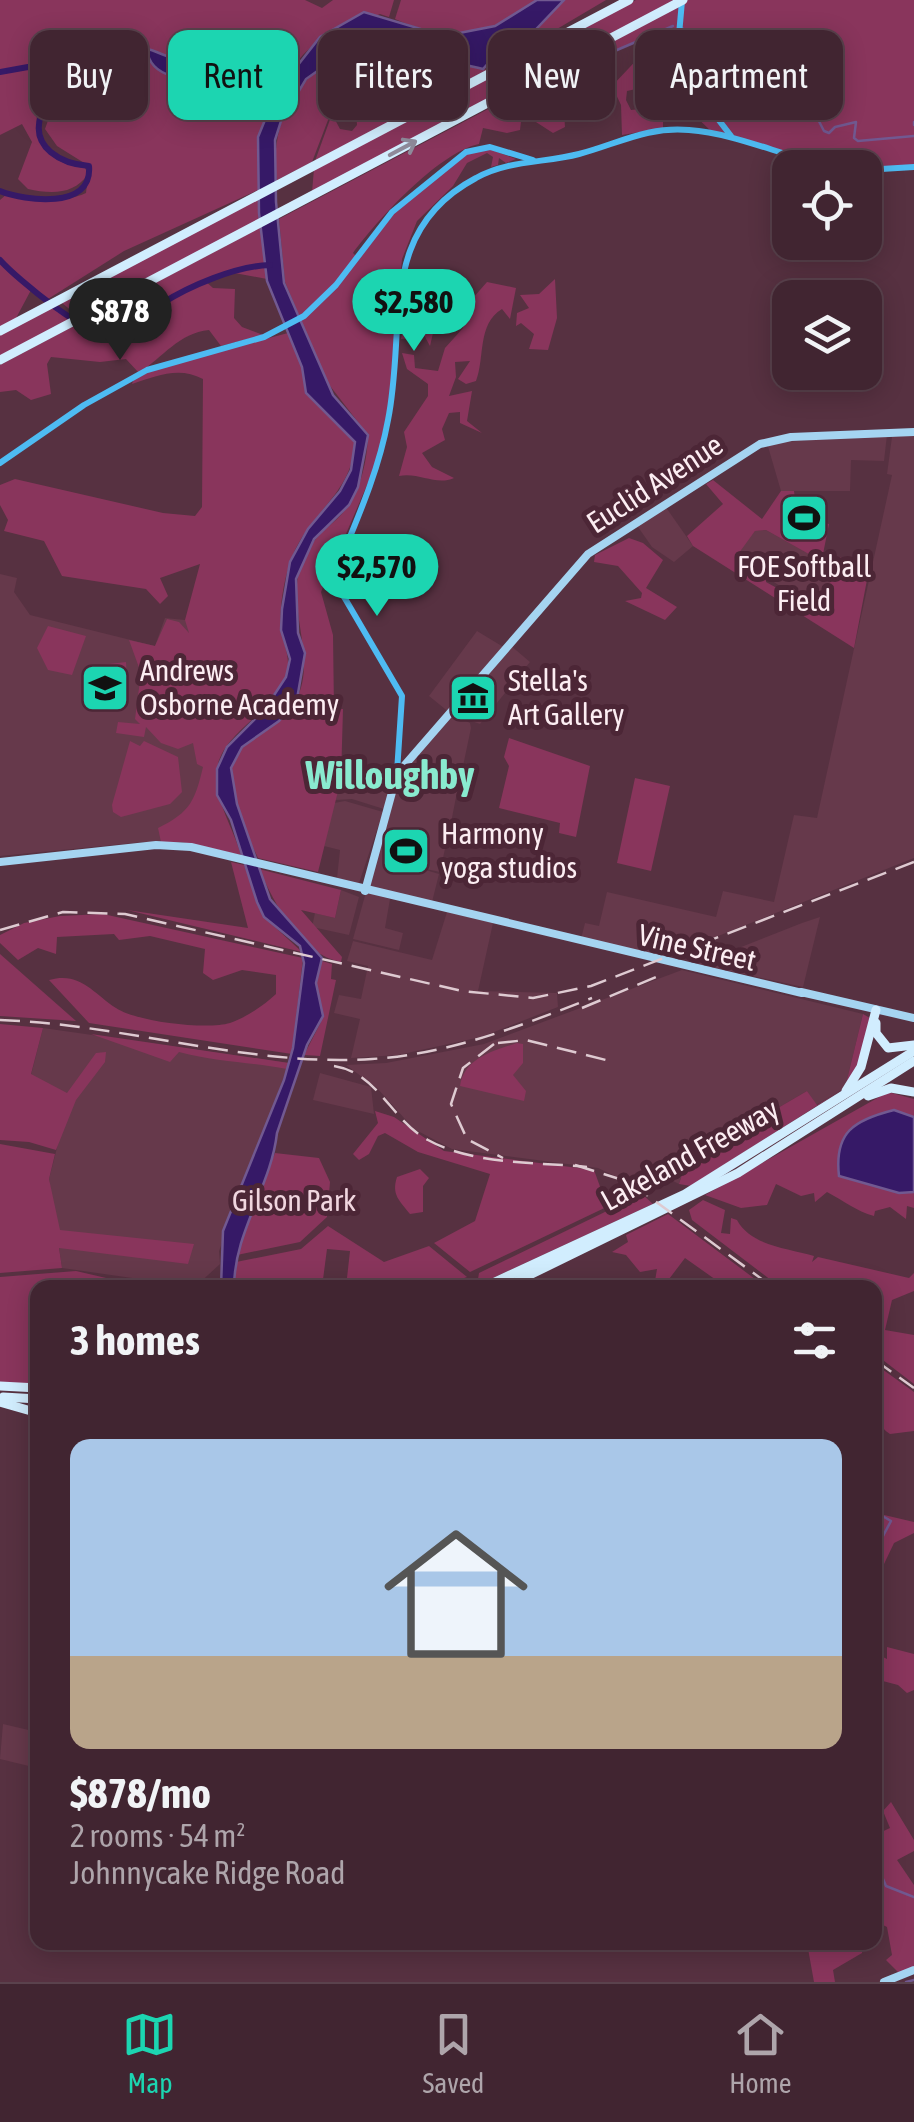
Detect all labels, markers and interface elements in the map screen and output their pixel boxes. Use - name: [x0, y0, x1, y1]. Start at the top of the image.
- chip: Buy: [30, 30, 148, 120]
- chip: Rent: [168, 30, 298, 120]
- chip: Filters: [318, 30, 468, 120]
- chip: New: [488, 30, 615, 120]
- chip: Apartment: [635, 30, 843, 120]
- one-way arrow: [387, 138, 417, 157]
- map controls: [772, 150, 882, 390]
- button: locate: [772, 150, 882, 260]
- pin: $2,580: [333, 269, 495, 354]
- pin: $878: [61, 278, 179, 363]
- button: layers: [772, 280, 882, 390]
- text: $2,580: [374, 283, 454, 320]
- text: $878: [91, 292, 149, 329]
- street label: Euclid Avenue: [580, 427, 729, 540]
- sports icon: FOE Softball Field: [778, 492, 830, 544]
- pin: $2,570: [296, 534, 458, 619]
- text: $2,570: [337, 548, 417, 585]
- place label: FOE Softball Field: [737, 549, 871, 617]
- place label: Andrews Osborne Academy: [140, 653, 339, 721]
- school or university icon: Andrews Osborne Academy: [79, 662, 131, 714]
- place label: Stella's Art Gallery: [508, 663, 624, 731]
- museum icon: Stella's Art Gallery: [447, 672, 499, 724]
- district label: Willoughby: [305, 752, 475, 797]
- place label: Harmony yoga studios: [441, 816, 577, 884]
- sports icon: Harmony yoga studios: [380, 825, 432, 877]
- street label: Vine Street: [635, 917, 759, 977]
- street label: Lakeland Freeway: [595, 1091, 784, 1217]
- park label: Gilson Park: [232, 1183, 356, 1217]
- icon: filters: [787, 1313, 842, 1368]
- text: 3 homes: [70, 1316, 200, 1364]
- icon: home: [366, 1504, 546, 1684]
- text: $878/mo: [70, 1769, 211, 1817]
- text: 2 rooms · 54 m²: [70, 1817, 245, 1854]
- text: Johnnycake Ridge Road: [70, 1854, 345, 1891]
- tab: Map: [122, 2007, 177, 2099]
- tab: Saved: [422, 2007, 484, 2099]
- tab: Home: [729, 2007, 792, 2099]

